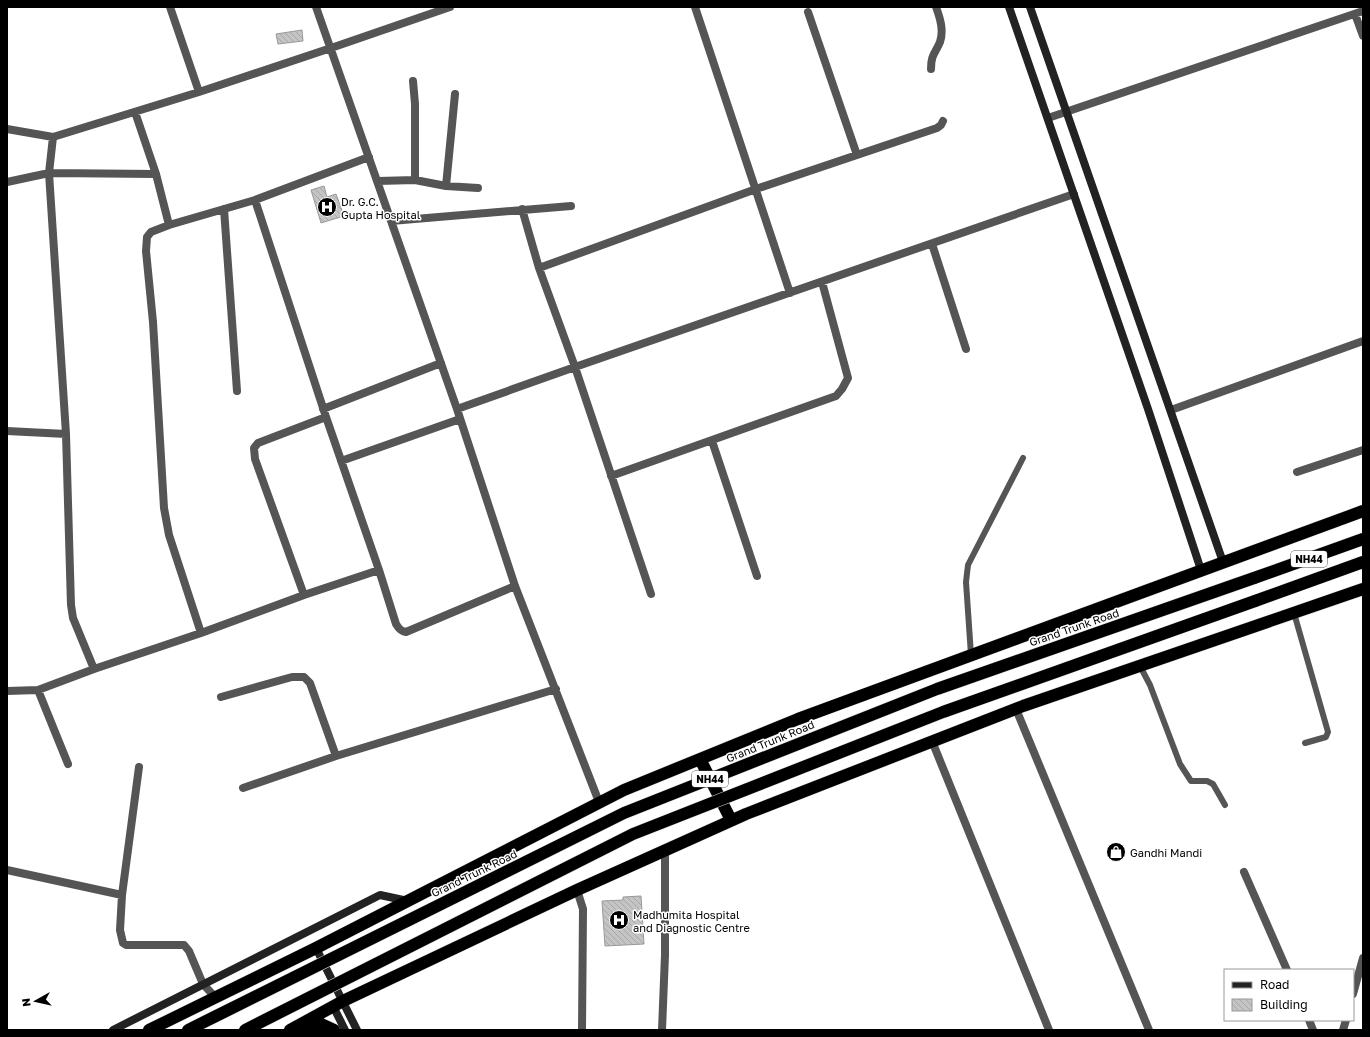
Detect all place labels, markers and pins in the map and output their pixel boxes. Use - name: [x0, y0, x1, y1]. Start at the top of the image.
- place label: Dr. G.C. Gupta Hospital: [341, 195, 421, 221]
- hospital icon: Dr. G.C. Gupta Hospital: [316, 196, 338, 218]
- shop icon: Gandhi Mandi: [1105, 841, 1127, 863]
- place label: Gandhi Mandi: [1130, 846, 1202, 859]
- place label: Madhumita Hospital and Diagnostic Centre: [633, 908, 750, 934]
- hospital icon: Madhumita Hospital and Diagnostic Centre: [608, 909, 630, 931]

